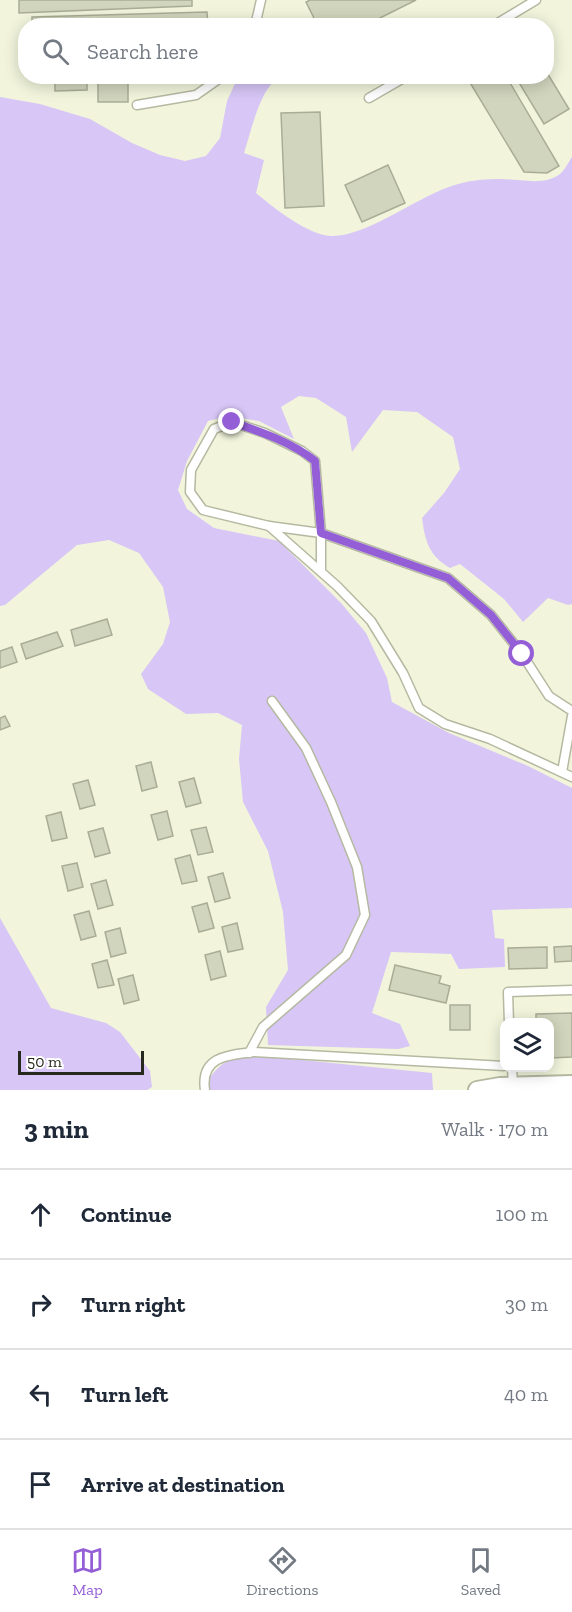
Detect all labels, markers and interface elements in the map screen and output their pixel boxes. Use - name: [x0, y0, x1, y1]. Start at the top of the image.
- search box: [18, 18, 554, 84]
- icon: search: [39, 35, 72, 68]
- text: Search here: [87, 38, 198, 65]
- route end: [218, 408, 244, 434]
- route start: [508, 640, 534, 666]
- map controls: [500, 1018, 554, 1072]
- button: layers: [500, 1018, 554, 1072]
- scale bar: [18, 1048, 144, 1076]
- text: 50 m: [27, 1052, 62, 1071]
- text: 3 min: [24, 1113, 89, 1145]
- text: Walk · 170 m: [441, 1117, 548, 1141]
- icon: ahead: [24, 1198, 57, 1231]
- text: Continue: [81, 1201, 172, 1228]
- text: 100 m: [495, 1202, 548, 1226]
- icon: right: [24, 1288, 57, 1321]
- text: Turn right: [81, 1291, 185, 1318]
- text: 30 m: [505, 1292, 548, 1316]
- icon: left: [24, 1378, 57, 1411]
- text: Turn left: [81, 1381, 168, 1408]
- text: 40 m: [504, 1382, 548, 1406]
- icon: arrive: [24, 1468, 57, 1501]
- text: Arrive at destination: [81, 1471, 284, 1498]
- tab: Map: [71, 1544, 104, 1599]
- tab: Directions: [246, 1544, 319, 1599]
- tab: Saved: [461, 1544, 501, 1599]

